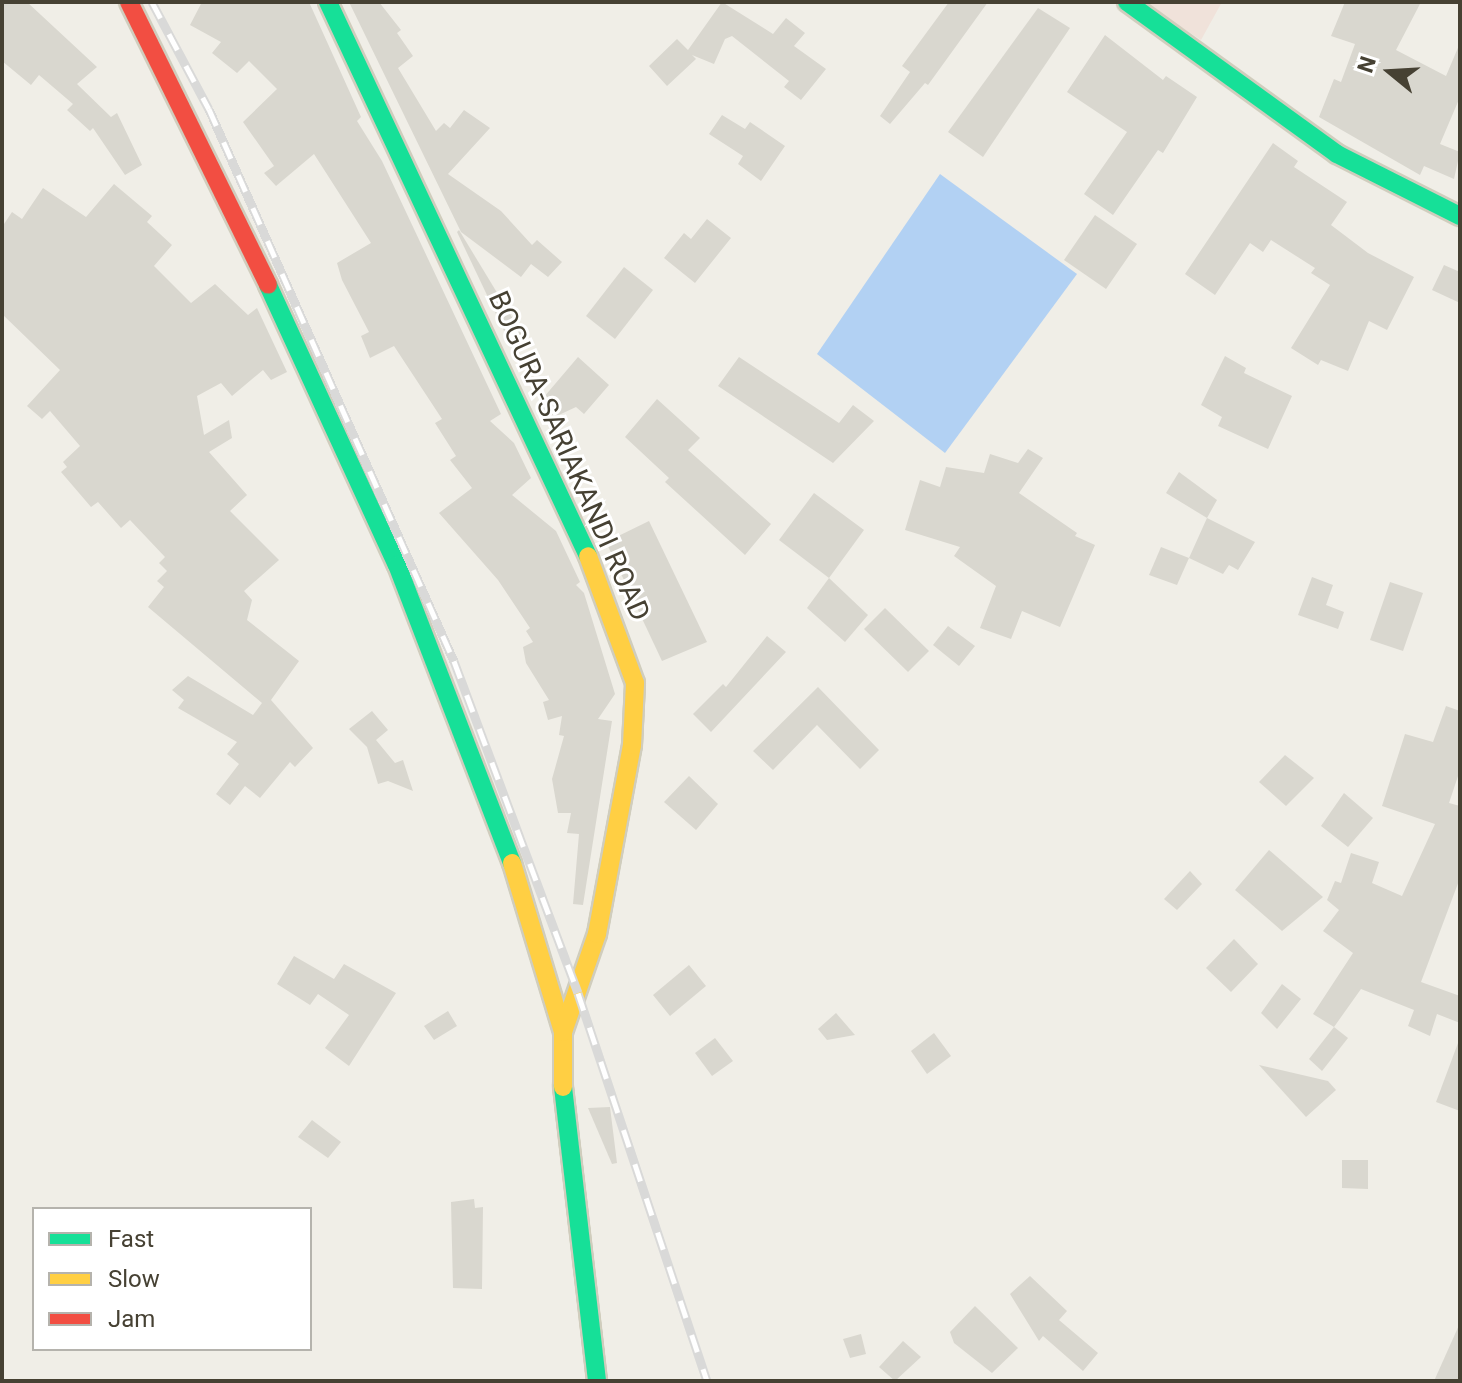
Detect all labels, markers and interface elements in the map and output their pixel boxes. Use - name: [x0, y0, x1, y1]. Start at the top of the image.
- north arrow: [1350, 32, 1430, 112]
- text: N: [1352, 53, 1381, 76]
- street label: BOGURA-SARIAKANDI ROAD: [481, 286, 657, 626]
- legend: [32, 1207, 312, 1351]
- text: Fast: [108, 1225, 154, 1253]
- text: Slow: [108, 1265, 160, 1293]
- text: Jam: [108, 1305, 155, 1333]

